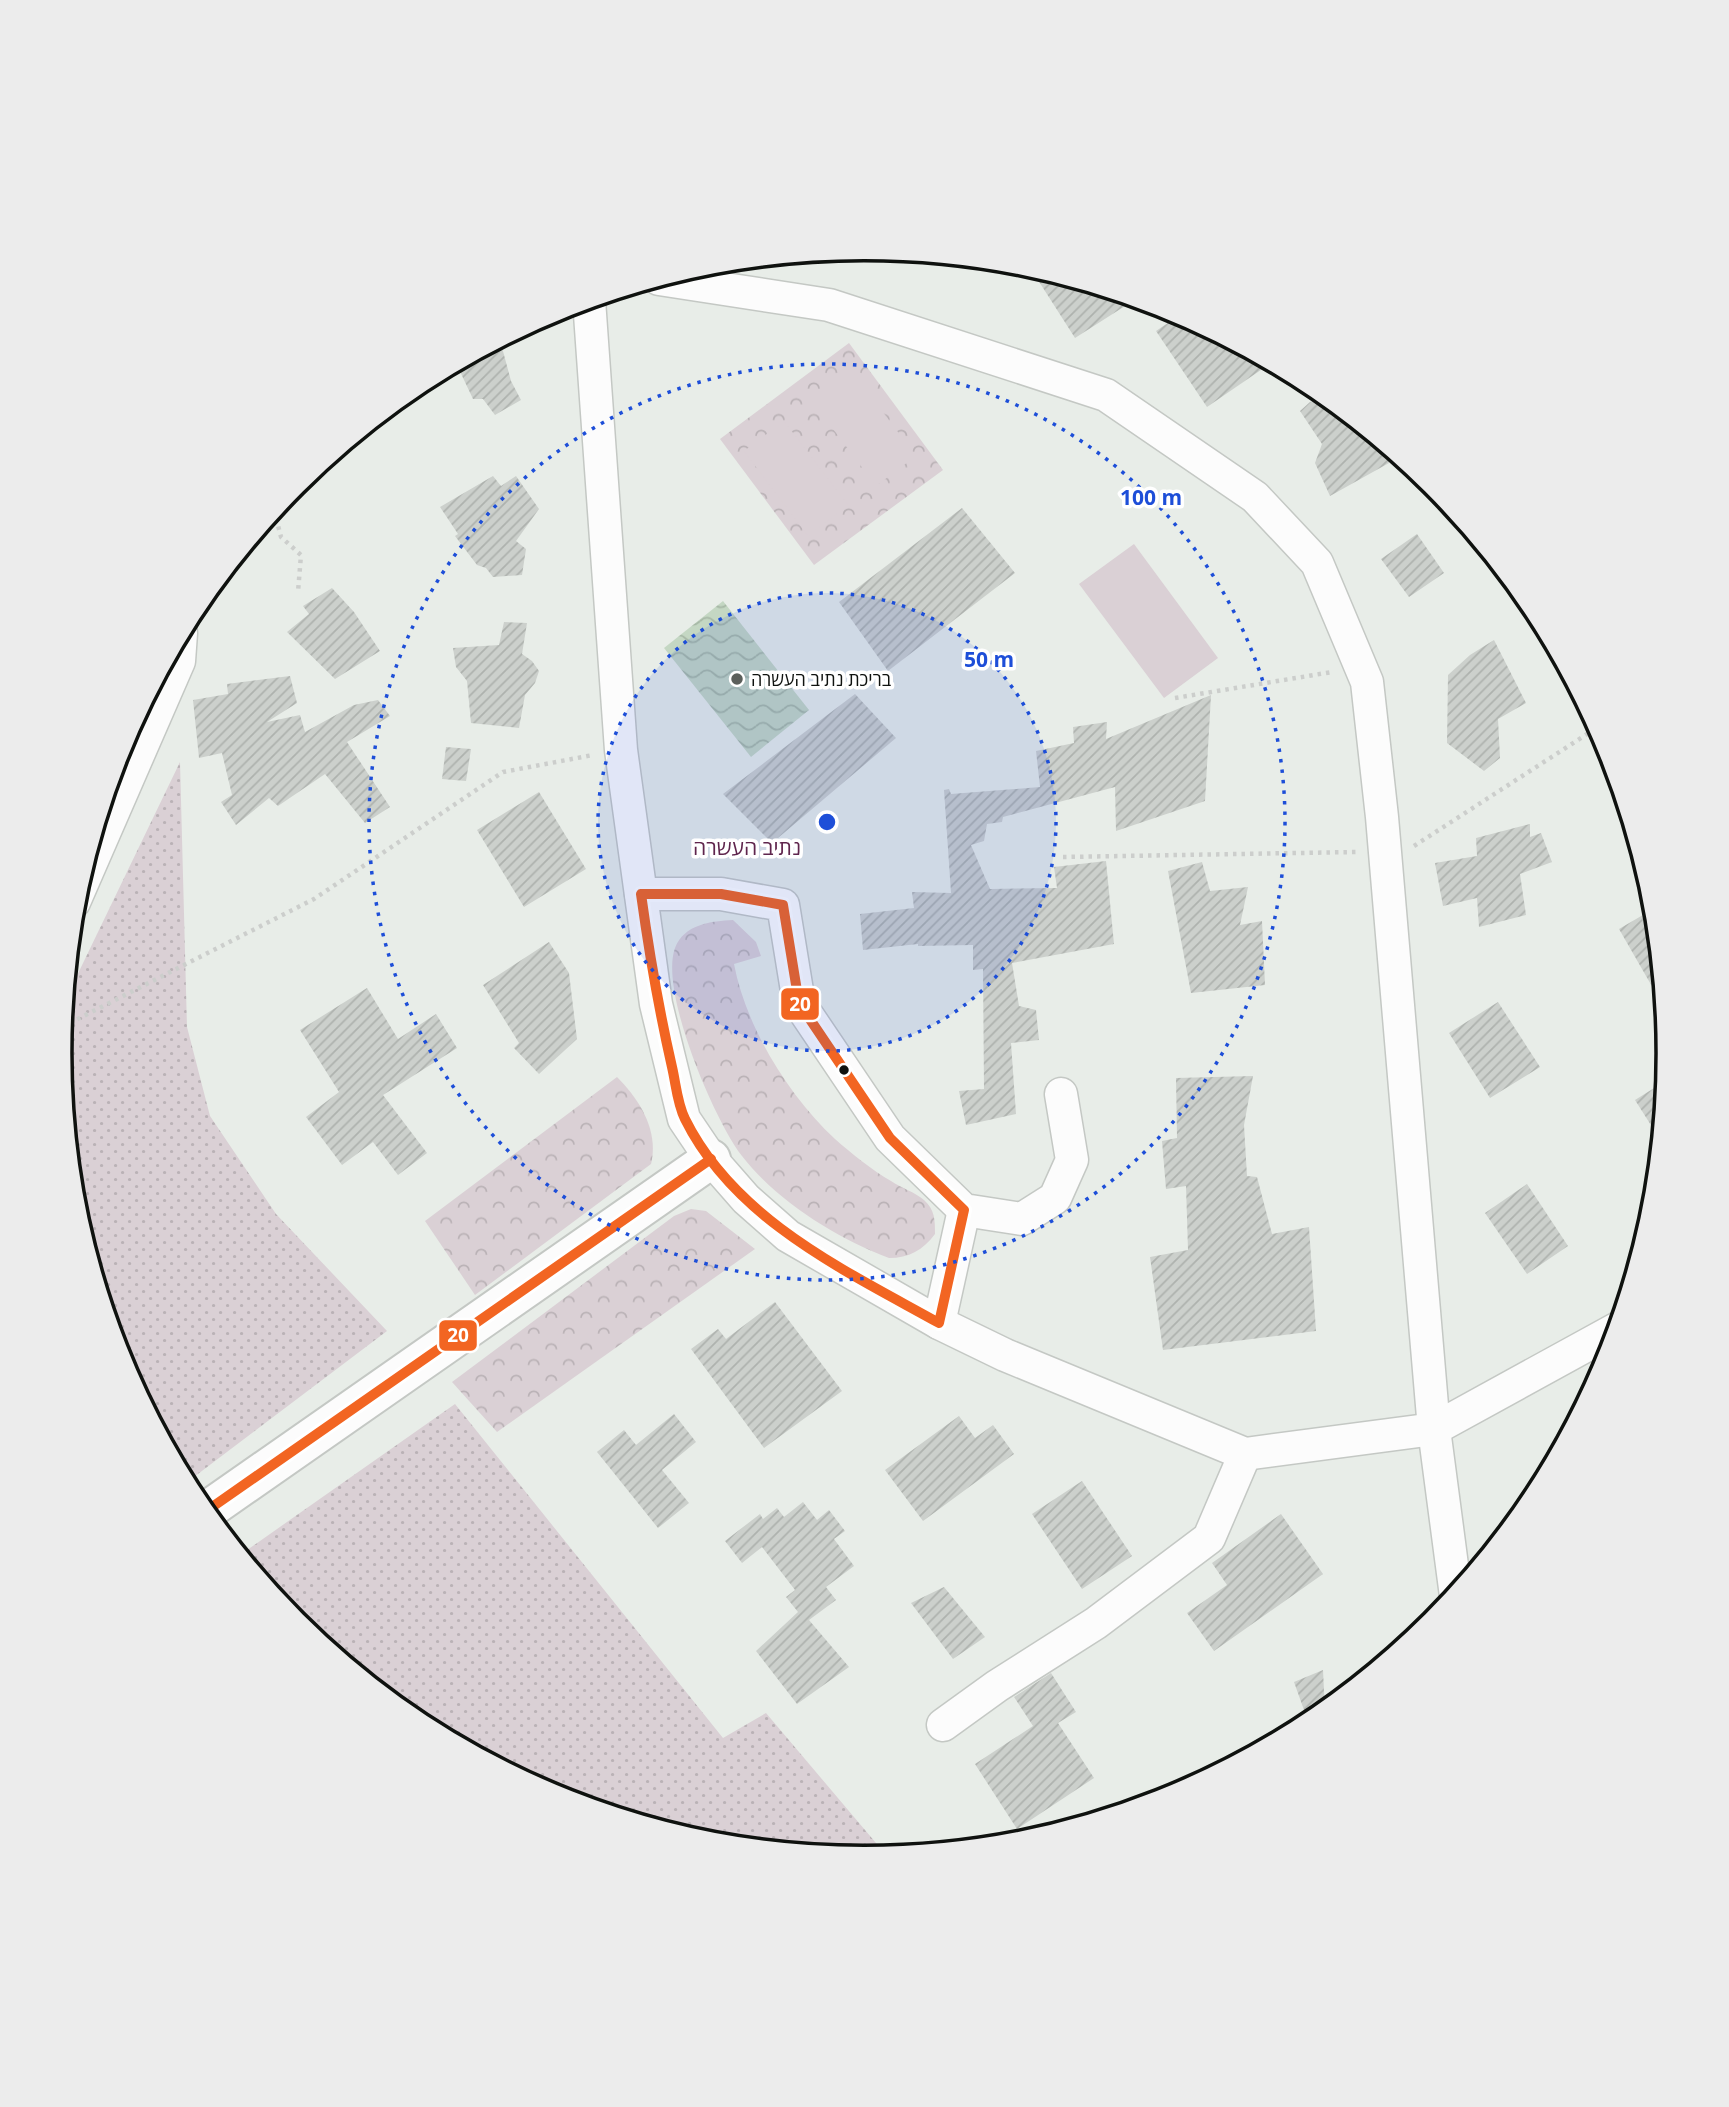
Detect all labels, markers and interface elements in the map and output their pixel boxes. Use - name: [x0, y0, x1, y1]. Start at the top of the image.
- text: 100 m: [1120, 483, 1182, 511]
- text: 50 m: [964, 645, 1014, 673]
- place label: בריכת נתיב העשרה: [751, 667, 892, 691]
- marker: בריכת נתיב העשרה: [729, 671, 745, 687]
- centre of rings: [815, 810, 839, 834]
- district label: נתיב העשרה: [693, 833, 801, 861]
- line badge: 20: [780, 987, 820, 1021]
- text: 20: [789, 991, 811, 1017]
- unlabelled marker: [837, 1063, 851, 1077]
- line badge: 20: [438, 1319, 478, 1352]
- text: 20: [447, 1322, 469, 1348]

